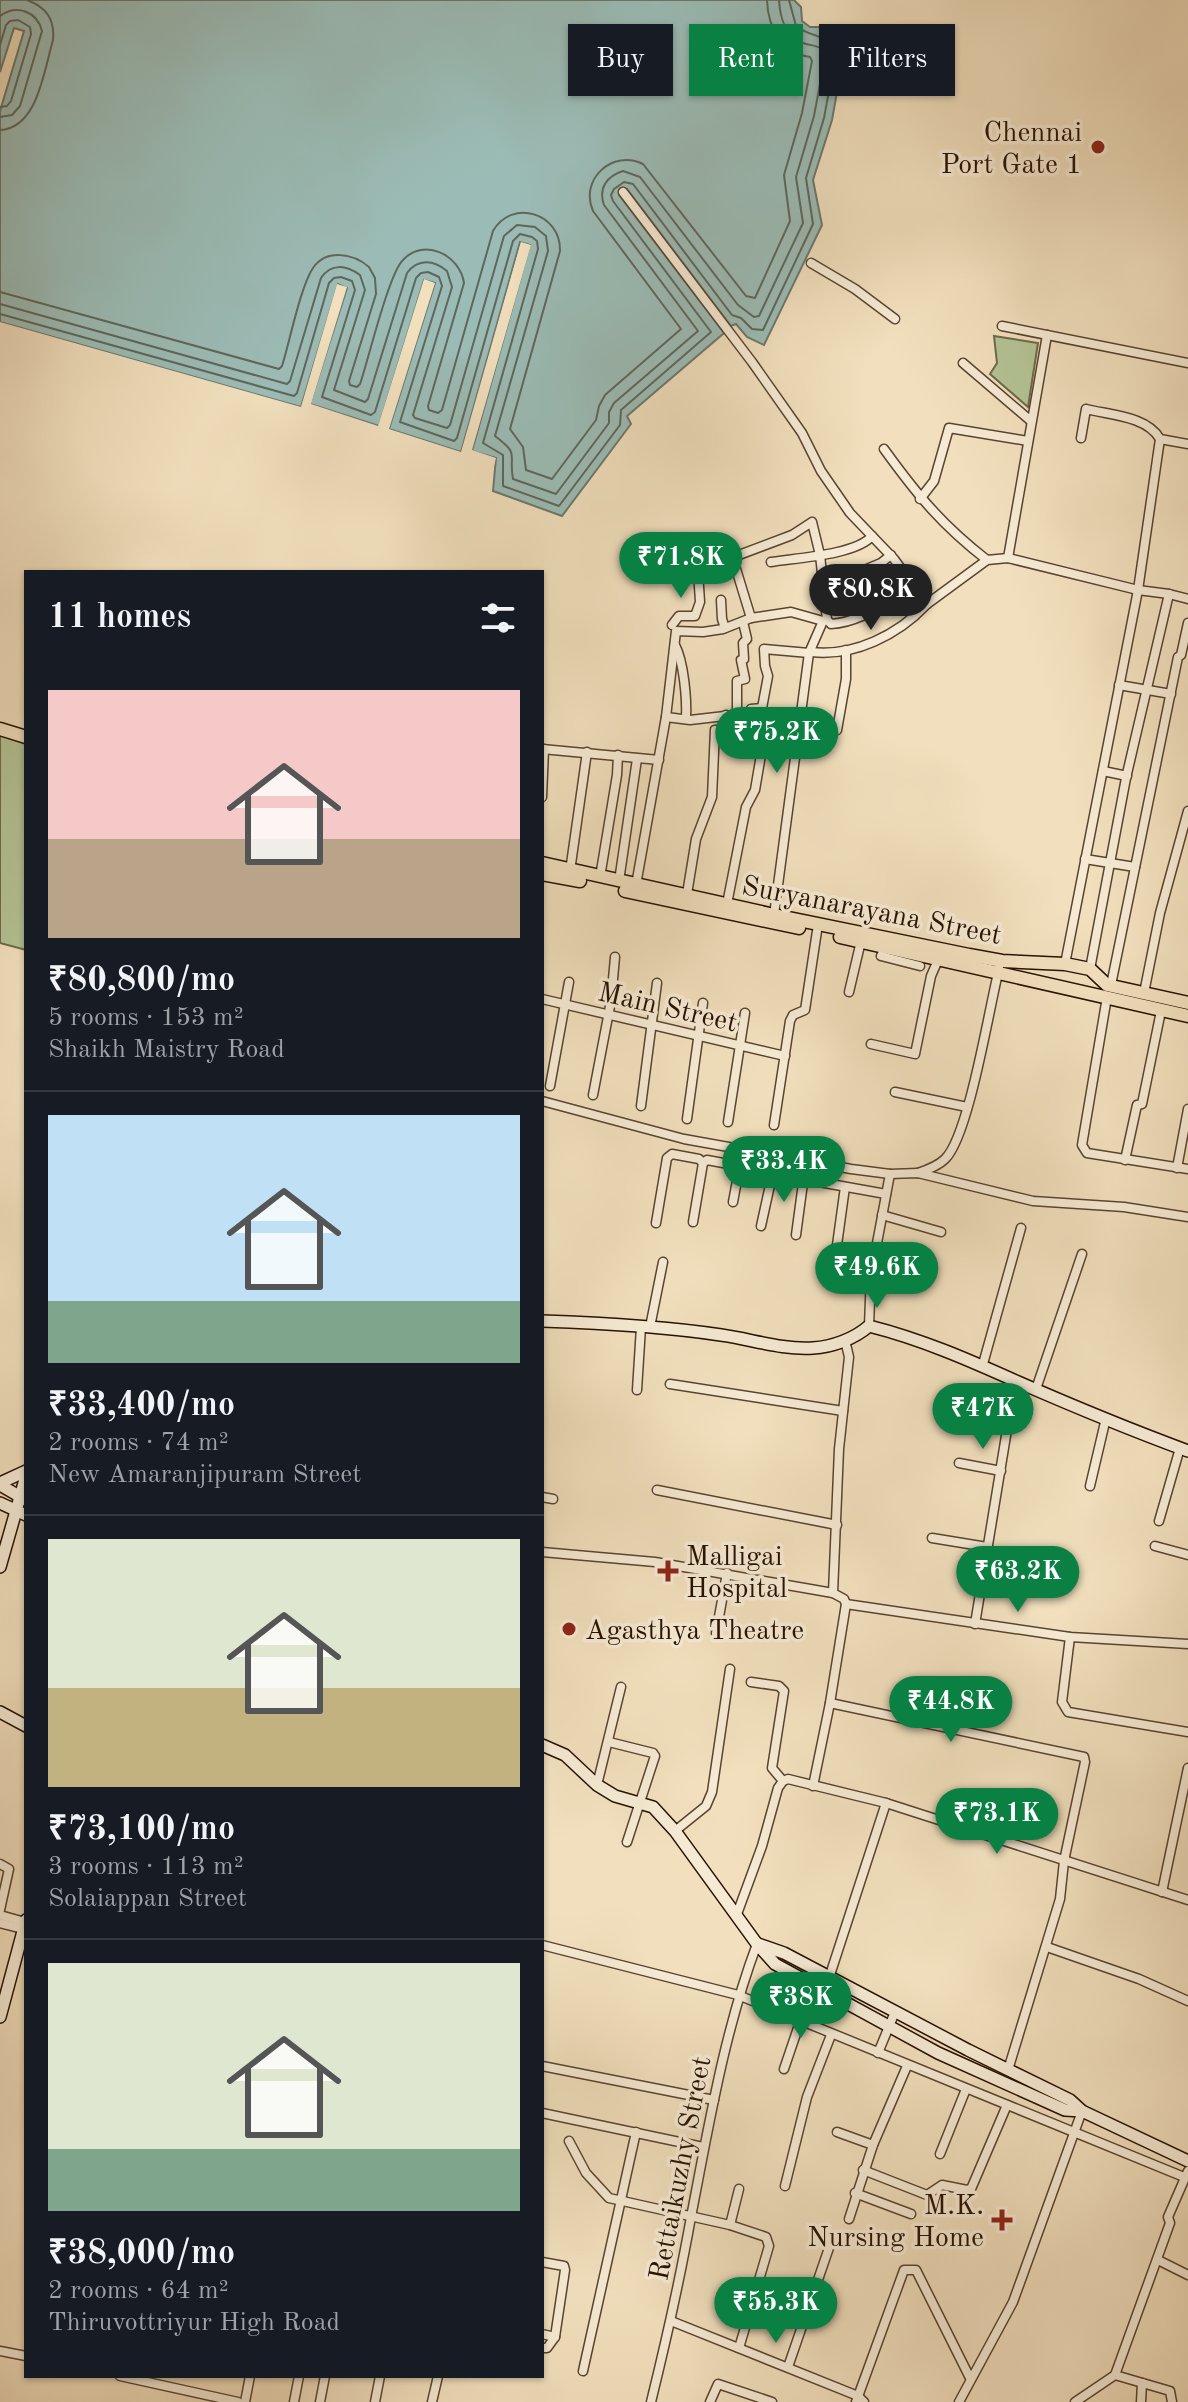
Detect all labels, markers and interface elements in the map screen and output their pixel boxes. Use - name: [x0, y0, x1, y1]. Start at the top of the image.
- chip: Buy: [568, 24, 673, 96]
- chip: Rent: [689, 24, 803, 96]
- chip: Filters: [819, 24, 955, 96]
- place label: Chennai Port Gate 1: [941, 120, 1082, 180]
- marker: Chennai Port Gate 1: [1089, 138, 1107, 156]
- pin: ₹71.8K: [616, 532, 746, 600]
- text: ₹71.8K: [637, 545, 725, 571]
- pin: ₹80.8K: [806, 564, 936, 632]
- text: ₹80.8K: [827, 577, 915, 603]
- icon: filters: [476, 596, 520, 640]
- text: 11 homes: [48, 601, 191, 635]
- pin: ₹75.2K: [712, 707, 842, 775]
- text: ₹75.2K: [733, 720, 821, 746]
- icon: home: [212, 742, 356, 886]
- street label: Suryanarayana Street: [739, 873, 1004, 951]
- text: ₹80,800/mo: [48, 964, 235, 998]
- street label: Main Street: [595, 979, 740, 1039]
- text: 5 rooms · 153 m²: [48, 1005, 244, 1031]
- text: Shaikh Maistry Road: [48, 1037, 285, 1063]
- pin: ₹33.4K: [719, 1136, 849, 1204]
- text: ₹33.4K: [740, 1149, 828, 1175]
- icon: home: [212, 1167, 356, 1311]
- pin: ₹49.6K: [812, 1242, 942, 1310]
- text: ₹49.6K: [833, 1255, 921, 1281]
- pin: ₹47K: [936, 1383, 1030, 1451]
- text: ₹33,400/mo: [48, 1389, 235, 1423]
- text: ₹47K: [950, 1396, 1016, 1422]
- text: 2 rooms · 74 m²: [48, 1430, 229, 1456]
- text: New Amaranjipuram Street: [48, 1462, 361, 1488]
- place label: Malligai Hospital: [686, 1544, 787, 1604]
- pin: ₹63.2K: [953, 1546, 1083, 1614]
- text: ₹63.2K: [974, 1559, 1062, 1585]
- marker: Malligai Hospital: [657, 1560, 679, 1582]
- icon: home: [212, 1591, 356, 1735]
- place label: Agasthya Theatre: [585, 1618, 804, 1646]
- marker: Agasthya Theatre: [560, 1620, 578, 1638]
- pin: ₹44.8K: [886, 1676, 1016, 1744]
- text: ₹44.8K: [907, 1689, 995, 1715]
- pin: ₹73.1K: [932, 1788, 1062, 1856]
- text: ₹73.1K: [953, 1801, 1041, 1827]
- text: ₹73,100/mo: [48, 1813, 235, 1847]
- text: 3 rooms · 113 m²: [48, 1854, 244, 1880]
- text: Solaiappan Street: [48, 1886, 247, 1912]
- pin: ₹38K: [754, 1972, 848, 2040]
- text: ₹38K: [768, 1985, 834, 2011]
- icon: home: [212, 2015, 356, 2159]
- street label: Rettaikuzhy Street: [646, 2054, 717, 2283]
- place label: M.K. Nursing Home: [807, 2193, 984, 2253]
- marker: M.K. Nursing Home: [991, 2209, 1013, 2231]
- text: ₹38,000/mo: [48, 2237, 235, 2271]
- pin: ₹55.3K: [711, 2277, 841, 2345]
- text: 2 rooms · 64 m²: [48, 2278, 229, 2304]
- text: ₹55.3K: [732, 2290, 820, 2316]
- text: Thiruvottriyur High Road: [48, 2310, 340, 2336]

